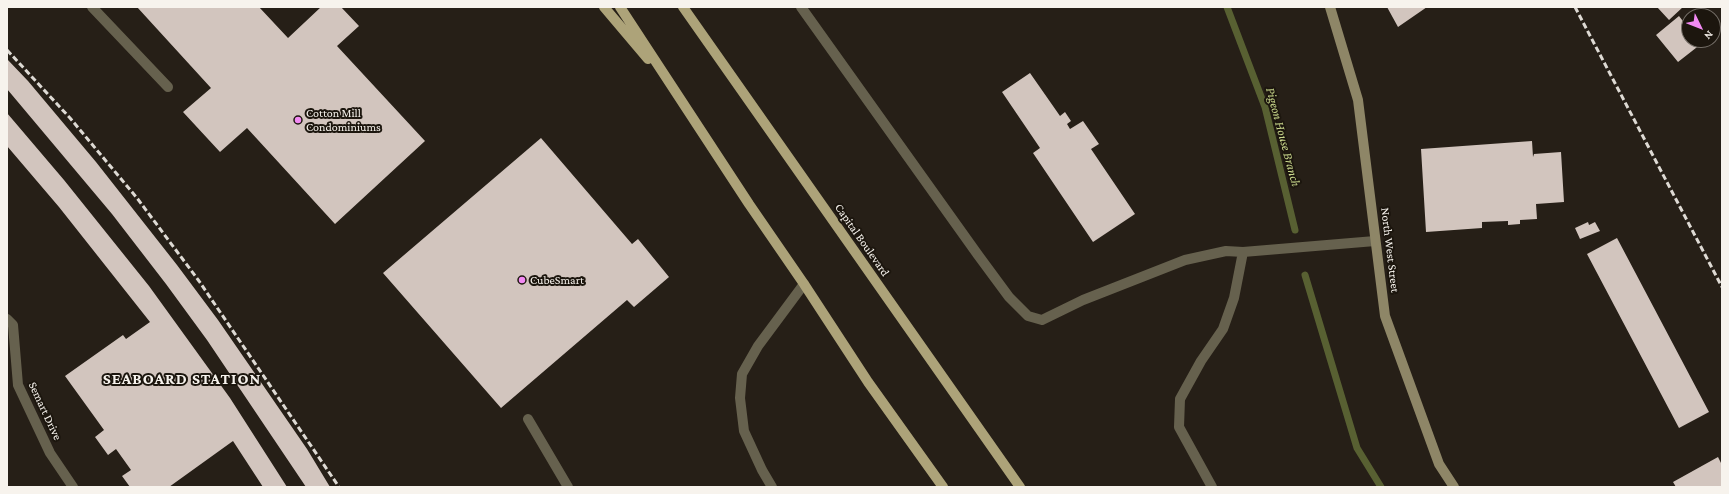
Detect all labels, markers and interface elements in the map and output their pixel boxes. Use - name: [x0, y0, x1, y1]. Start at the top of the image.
- north arrow: [1681, 8, 1721, 48]
- text: N: [1702, 29, 1716, 42]
- water label: Pigeon House Branch: [1262, 86, 1304, 188]
- place label: Cotton Mill Condominiums: [306, 106, 381, 134]
- marker: Cotton Mill Condominiums: [293, 115, 303, 125]
- street label: Capital Boulevard: [832, 201, 892, 279]
- street label: North West Street: [1378, 207, 1402, 293]
- place label: CubeSmart: [530, 273, 584, 287]
- marker: CubeSmart: [517, 275, 527, 285]
- district label: SEABOARD STATION: [103, 369, 261, 389]
- street label: Semart Drive: [25, 380, 65, 442]

